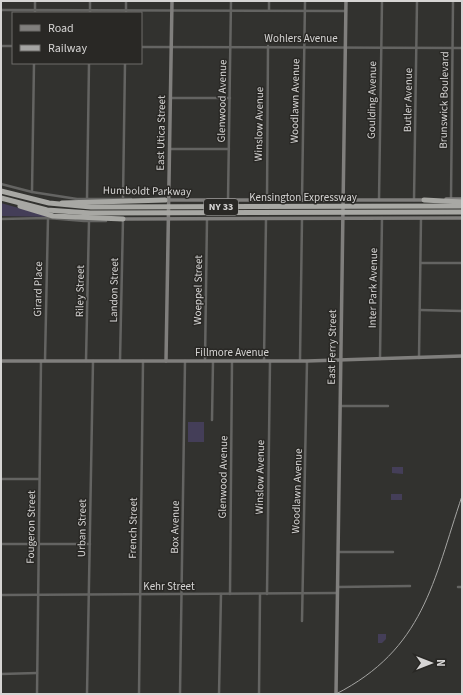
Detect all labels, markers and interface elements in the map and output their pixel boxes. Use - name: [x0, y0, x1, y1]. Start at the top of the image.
- legend: [12, 12, 142, 64]
- text: Road: [48, 20, 74, 37]
- street label: Wohlers Avenue: [264, 31, 338, 46]
- text: Railway: [48, 40, 87, 57]
- street label: Brunswick Boulevard: [436, 51, 452, 149]
- street label: Woodlawn Avenue: [287, 58, 303, 144]
- street label: Glenwood Avenue: [214, 59, 230, 143]
- street label: Goulding Avenue: [364, 60, 380, 139]
- street label: Butler Avenue: [400, 67, 416, 132]
- street label: Winslow Avenue: [251, 86, 267, 161]
- street label: East Utica Street: [153, 95, 169, 171]
- street label: Humboldt Parkway: [103, 183, 191, 199]
- street label: Kensington Expressway: [249, 190, 357, 205]
- road number: NY 33: [204, 199, 238, 215]
- street label: Inter Park Avenue: [365, 247, 381, 328]
- street label: Woeppel Street: [190, 254, 206, 325]
- street label: Landon Street: [106, 257, 122, 323]
- street label: Girard Place: [30, 261, 46, 317]
- street label: Riley Street: [72, 265, 88, 317]
- street label: East Ferry Street: [324, 309, 340, 385]
- street label: Fillmore Avenue: [195, 345, 270, 360]
- street label: Glenwood Avenue: [215, 435, 231, 519]
- street label: Winslow Avenue: [252, 439, 268, 514]
- street label: Woodlawn Avenue: [288, 448, 306, 534]
- street label: Fougeron Street: [23, 490, 39, 564]
- street label: French Street: [125, 497, 141, 559]
- street label: Urban Street: [74, 499, 90, 557]
- street label: Box Avenue: [167, 500, 183, 554]
- street label: Kehr Street: [143, 579, 195, 594]
- north arrow: [411, 643, 451, 683]
- text: N: [433, 659, 448, 667]

